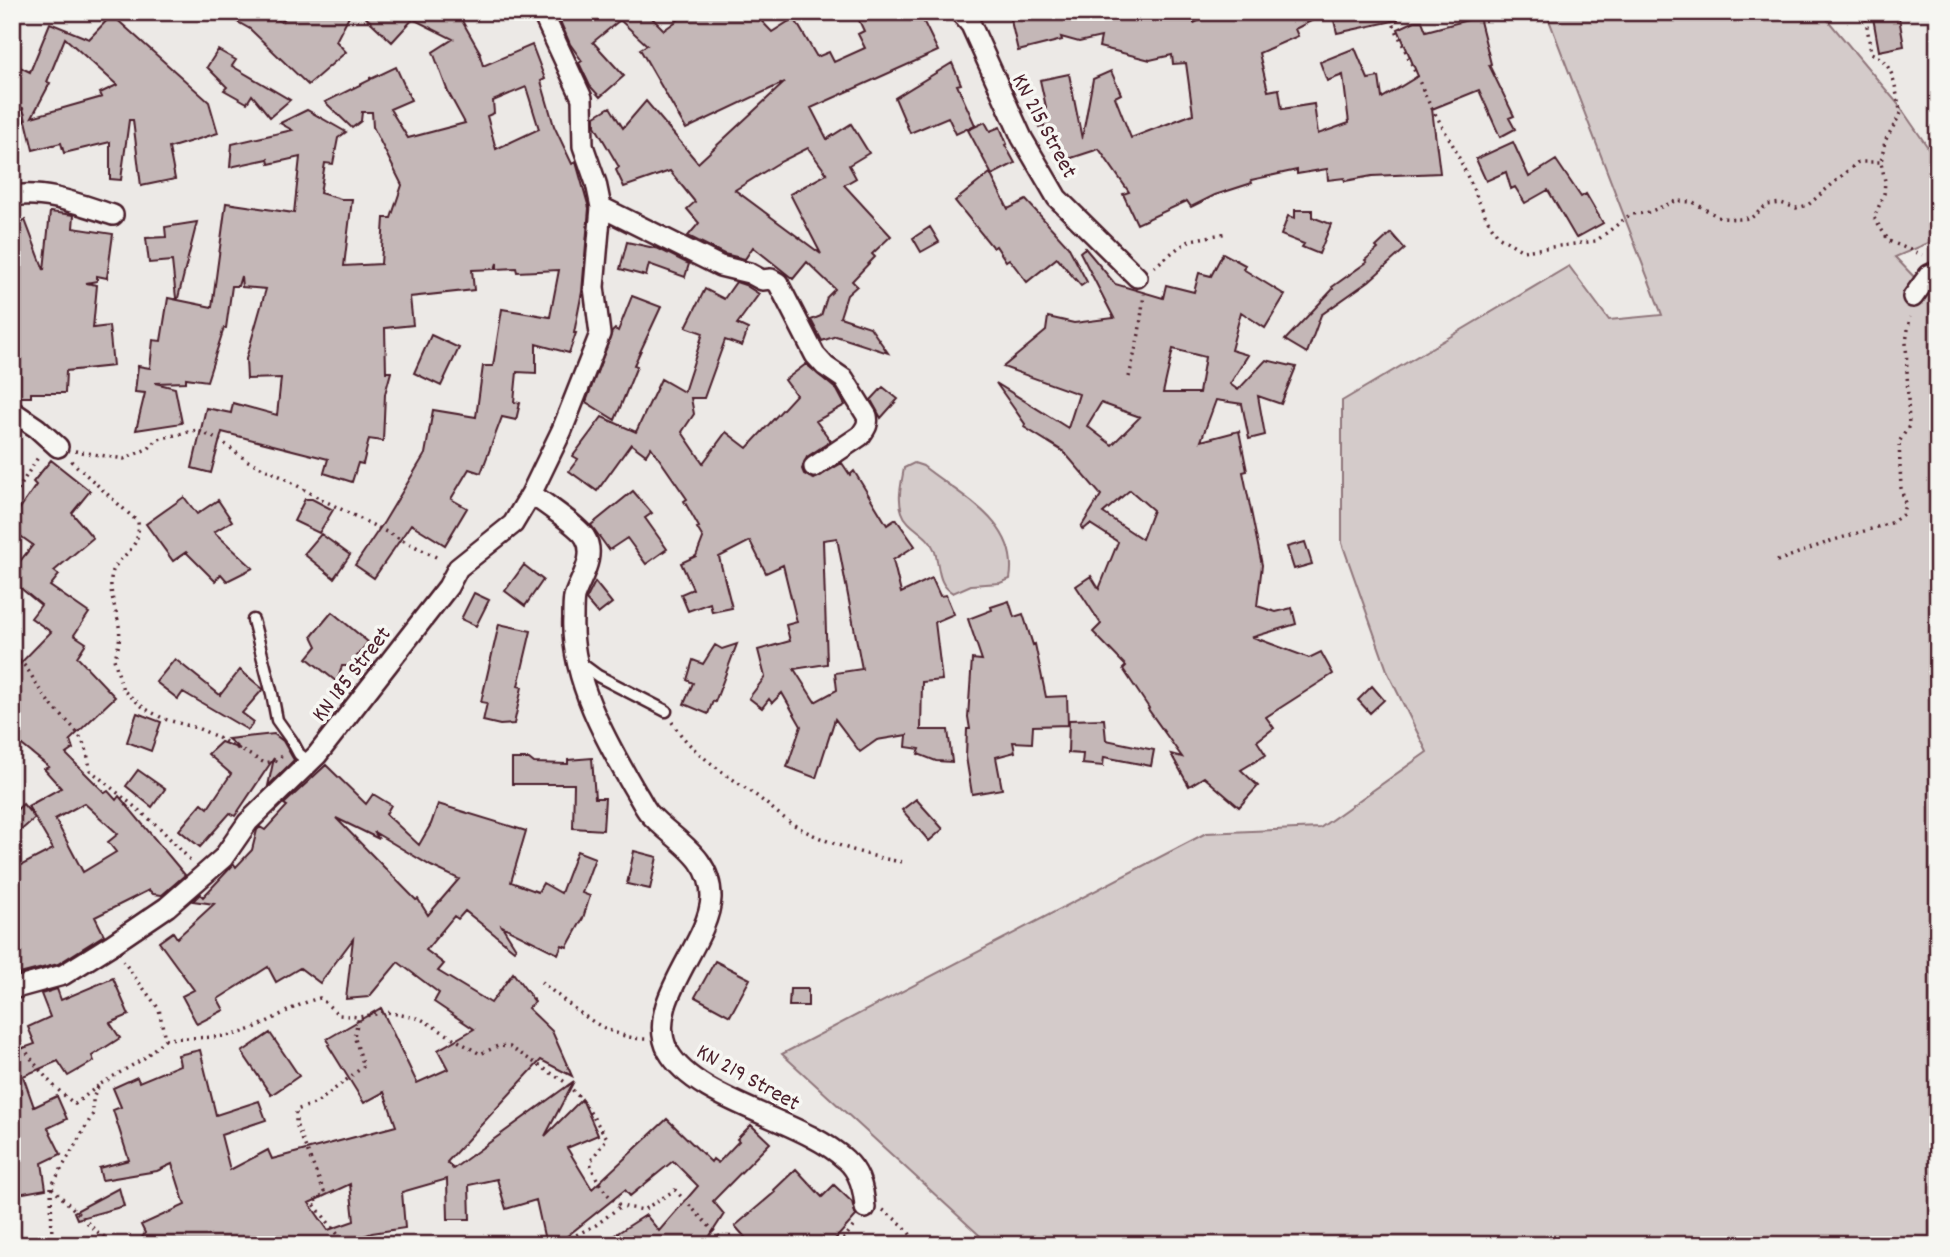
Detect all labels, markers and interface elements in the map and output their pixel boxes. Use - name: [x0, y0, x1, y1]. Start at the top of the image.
- street label: KN 215 Street: [1002, 68, 1084, 185]
- street label: KN 185 Street: [305, 620, 401, 730]
- street label: KN 219 Street: [689, 1037, 805, 1121]

